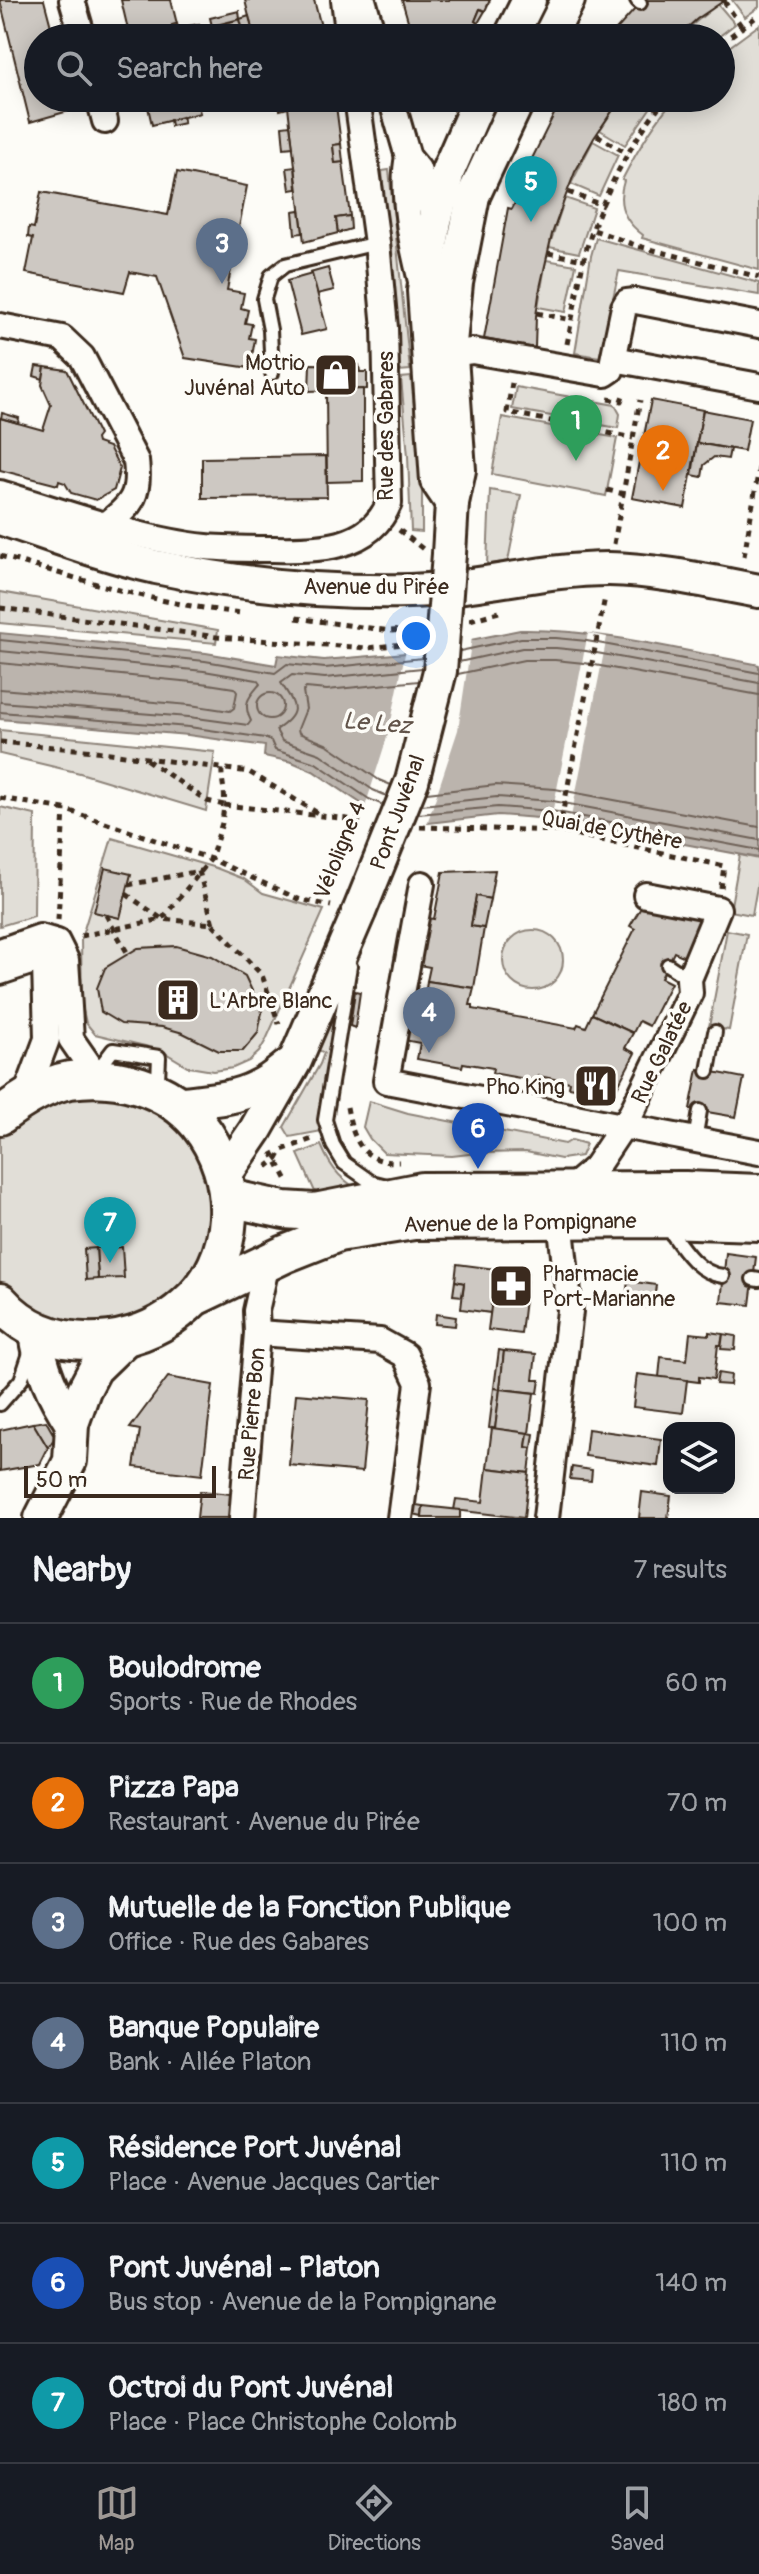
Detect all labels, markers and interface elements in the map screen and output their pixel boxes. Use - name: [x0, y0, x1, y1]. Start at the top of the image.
- search box: [24, 24, 735, 112]
- icon: search: [52, 46, 96, 90]
- text: Search here: [116, 50, 263, 87]
- pin: 5: [505, 156, 557, 222]
- pin: 3: [196, 218, 248, 284]
- place label: Motrio Juvénal Auto: [184, 349, 305, 402]
- shop icon: Motrio Juvénal Auto: [312, 351, 360, 399]
- street label: Rue des Gabares: [372, 351, 400, 501]
- pin: 1: [550, 395, 602, 461]
- pin: 2: [637, 425, 689, 491]
- street label: Avenue du Pirée: [303, 573, 449, 601]
- your location: [396, 616, 436, 656]
- water label: Le Lez: [342, 706, 416, 741]
- street label: Pont Juvénal: [364, 751, 432, 874]
- street label: Véloligne 4: [308, 797, 372, 903]
- street label: Quai de Cythère: [539, 804, 684, 856]
- building icon: L'Arbre Blanc: [154, 976, 202, 1024]
- place label: L'Arbre Blanc: [209, 987, 333, 1015]
- pin: 4: [403, 987, 455, 1053]
- street label: Rue Galatée: [625, 997, 699, 1108]
- restaurant icon: Pho King: [572, 1062, 620, 1110]
- place label: Pho King: [485, 1073, 565, 1101]
- pin: 6: [452, 1103, 504, 1169]
- pin: 7: [84, 1197, 136, 1263]
- street label: Avenue de la Pompignane: [403, 1207, 637, 1239]
- place label: Pharmacie Port-Marianne: [542, 1260, 675, 1313]
- pharmacy icon: Pharmacie Port-Marianne: [487, 1262, 535, 1310]
- street label: Rue Pierre Bon: [232, 1346, 272, 1482]
- map controls: [663, 1422, 735, 1494]
- button: layers: [663, 1422, 735, 1494]
- scale bar: [24, 1462, 216, 1498]
- text: 50 m: [36, 1466, 87, 1494]
- text: Nearby: [32, 1549, 131, 1592]
- text: 7 results: [634, 1554, 727, 1586]
- text: Boulodrome: [108, 1649, 261, 1686]
- text: 1: [53, 1667, 63, 1699]
- text: 60 m: [665, 1667, 727, 1699]
- text: Sports · Rue de Rhodes: [108, 1686, 357, 1718]
- text: Pizza Papa: [108, 1769, 239, 1806]
- text: 2: [51, 1787, 65, 1819]
- text: 70 m: [667, 1787, 727, 1819]
- text: Restaurant · Avenue du Pirée: [108, 1806, 420, 1838]
- text: Mutuelle de la Fonction Publique: [108, 1889, 510, 1926]
- text: 3: [51, 1907, 65, 1939]
- text: 100 m: [653, 1907, 727, 1939]
- text: Office · Rue des Gabares: [108, 1926, 369, 1958]
- text: Banque Populaire: [108, 2009, 319, 2046]
- text: 4: [50, 2027, 66, 2059]
- text: 110 m: [660, 2027, 727, 2059]
- text: Bank · Allée Platon: [108, 2046, 312, 2078]
- text: Résidence Port Juvénal: [108, 2129, 402, 2166]
- text: 5: [51, 2147, 65, 2179]
- text: 110 m: [660, 2147, 727, 2179]
- text: Place · Avenue Jacques Cartier: [108, 2166, 440, 2198]
- text: Pont Juvénal - Platon: [108, 2249, 380, 2286]
- text: 6: [50, 2267, 66, 2299]
- text: 140 m: [655, 2267, 727, 2299]
- text: Bus stop · Avenue de la Pompignane: [108, 2286, 496, 2318]
- text: Octroi du Pont Juvénal: [108, 2369, 393, 2406]
- text: 7: [51, 2387, 65, 2419]
- text: 180 m: [657, 2387, 727, 2419]
- text: Place · Place Christophe Colomb: [108, 2406, 457, 2438]
- tab: Map: [95, 2481, 139, 2557]
- tab: Directions: [328, 2481, 421, 2557]
- tab: Saved: [610, 2481, 664, 2557]

